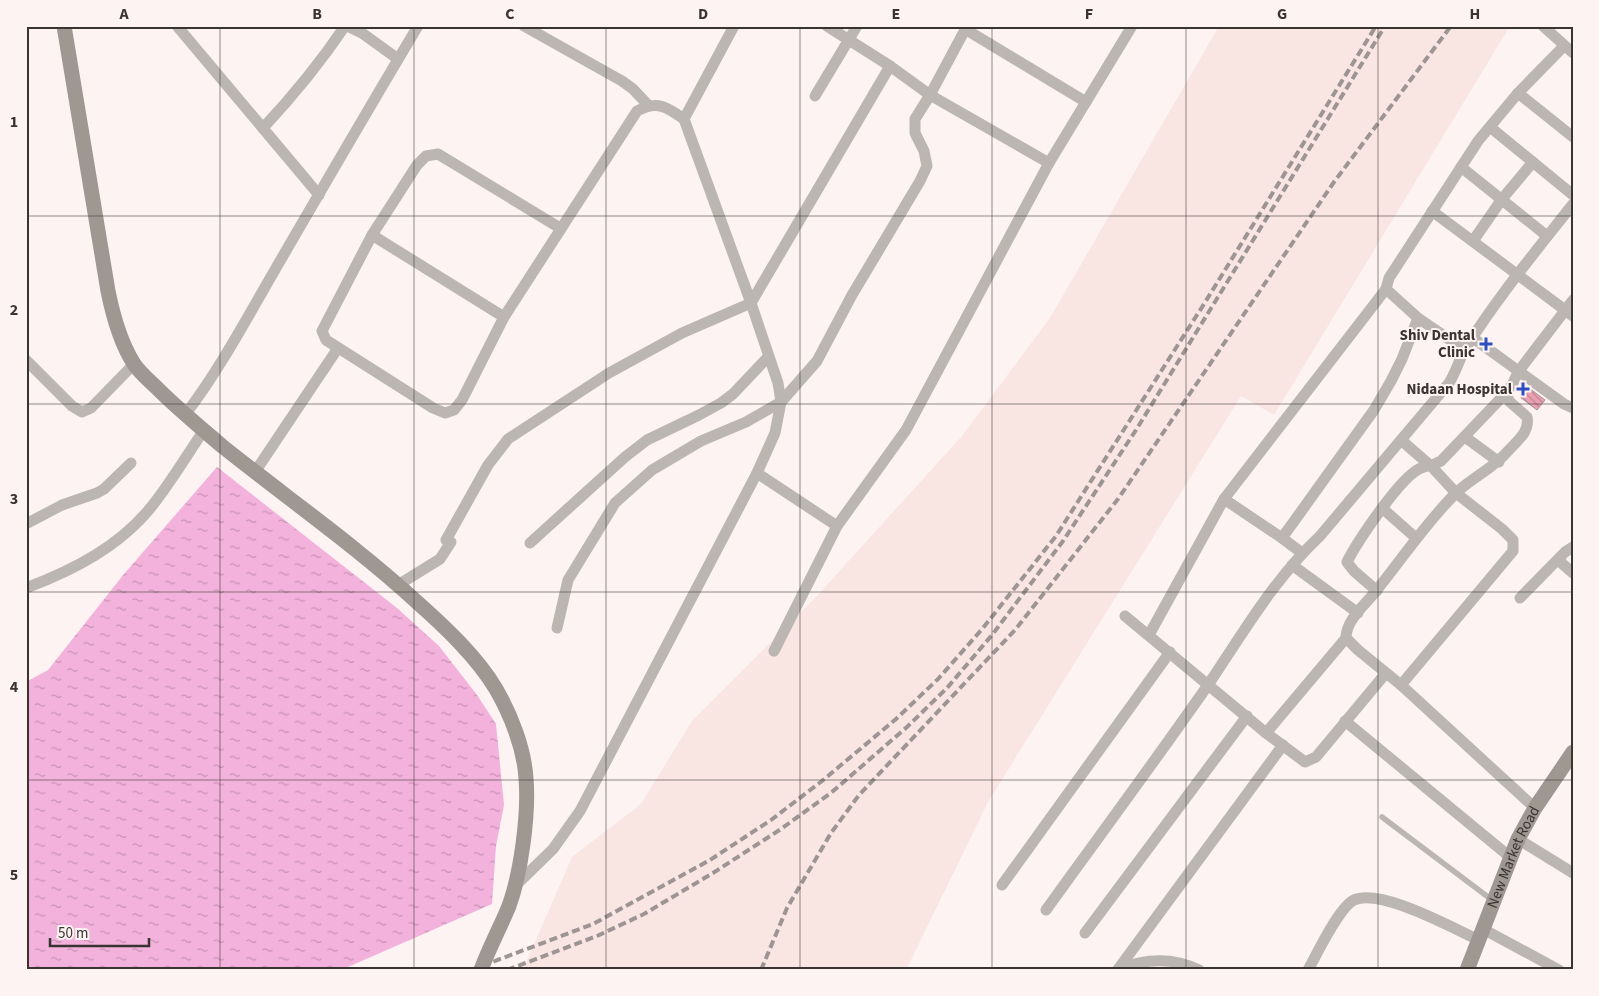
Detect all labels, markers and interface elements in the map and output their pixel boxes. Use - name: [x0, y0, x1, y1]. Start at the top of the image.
- text: A: [118, 3, 129, 25]
- text: B: [312, 3, 322, 25]
- text: C: [505, 3, 515, 25]
- text: D: [698, 3, 708, 25]
- text: E: [892, 3, 900, 25]
- text: F: [1085, 3, 1093, 25]
- text: G: [1277, 3, 1287, 25]
- text: H: [1470, 3, 1480, 25]
- text: 1: [10, 111, 18, 133]
- text: 2: [10, 299, 18, 321]
- place label: Shiv Dental Clinic: [1400, 325, 1476, 363]
- marker: Shiv Dental Clinic: [1479, 337, 1493, 351]
- place label: Nidaan Hospital: [1407, 379, 1513, 400]
- marker: Nidaan Hospital: [1516, 382, 1530, 396]
- text: 3: [10, 488, 18, 510]
- text: 4: [10, 676, 19, 698]
- street label: New Market Road: [1482, 802, 1545, 911]
- text: 5: [10, 864, 18, 886]
- scale bar: [50, 916, 149, 948]
- text: 50 m: [58, 923, 88, 944]

